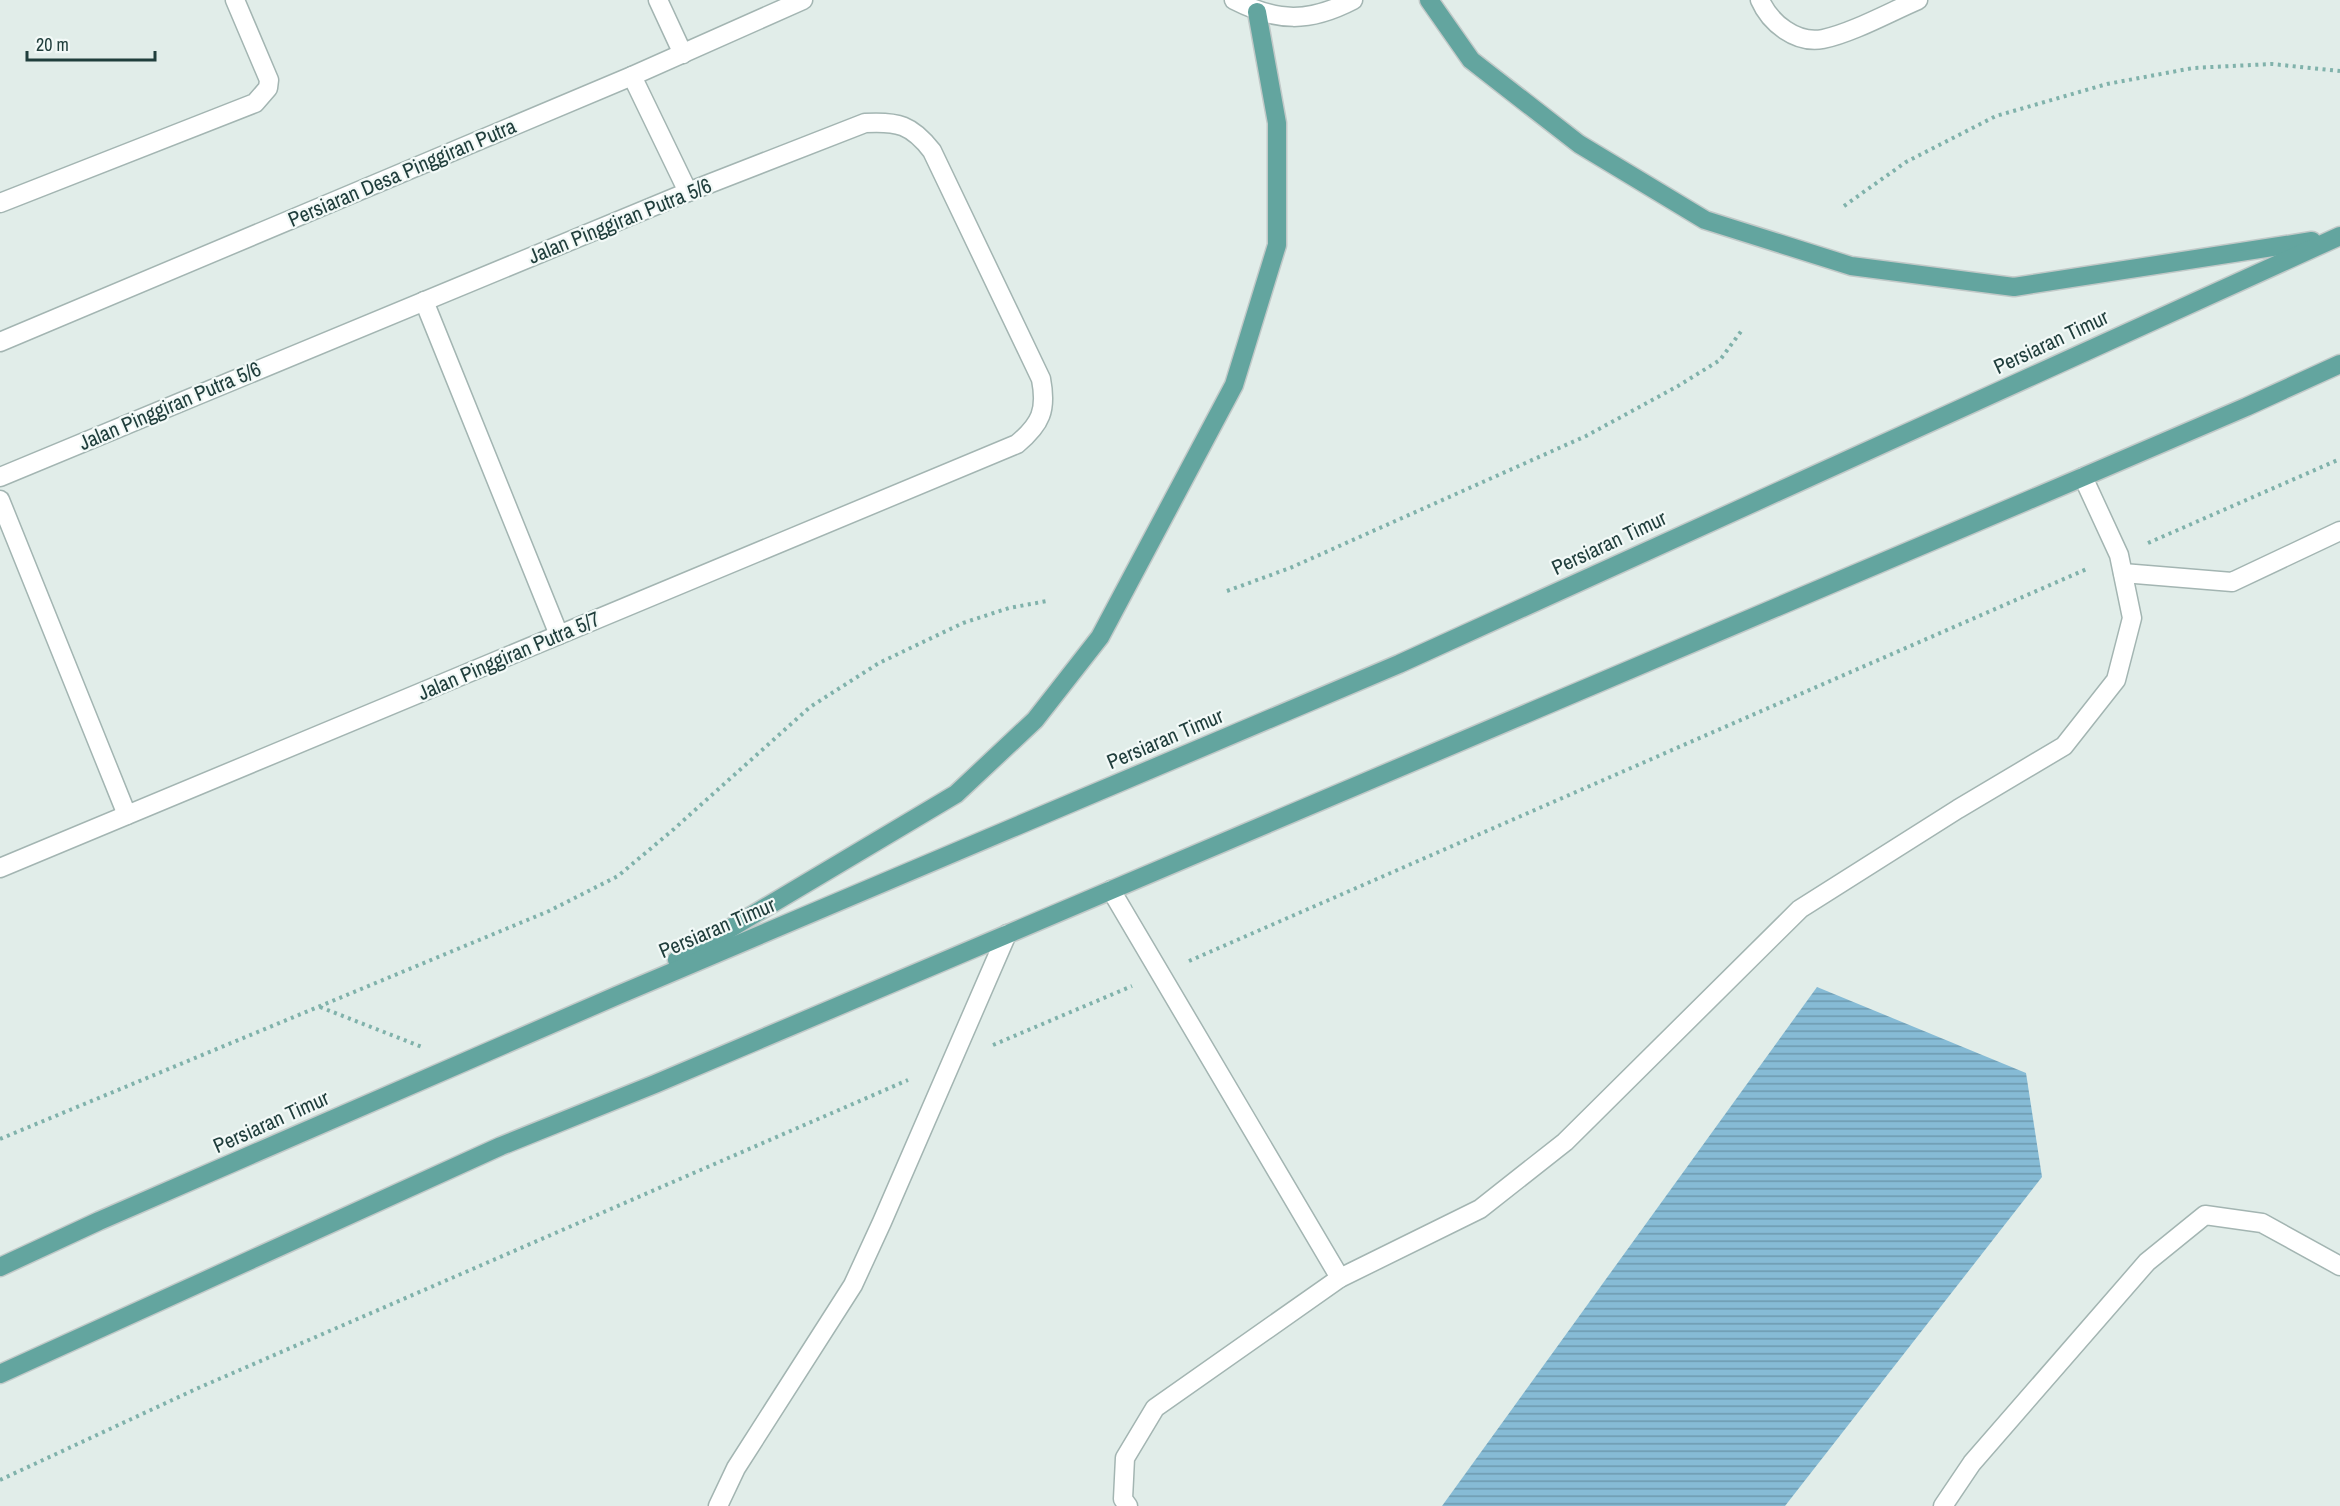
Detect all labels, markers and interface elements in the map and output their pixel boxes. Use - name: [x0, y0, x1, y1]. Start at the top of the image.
- scale bar: [27, 24, 154, 62]
- text: 20 m: [36, 32, 69, 57]
- street label: Persiaran Desa Pinggiran Putra: [283, 111, 521, 234]
- street label: Jalan Pinggiran Putra 5/6: [524, 171, 716, 271]
- street label: Persiaran Timur: [1989, 302, 2113, 381]
- street label: Jalan Pinggiran Putra 5/6: [74, 354, 265, 457]
- street label: Persiaran Timur: [1547, 503, 1671, 582]
- street label: Jalan Pinggiran Putra 5/7: [413, 604, 604, 707]
- street label: Persiaran Timur: [1102, 701, 1228, 776]
- street label: Persiaran Timur: [654, 890, 780, 965]
- street label: Persiaran Timur: [208, 1083, 333, 1160]

